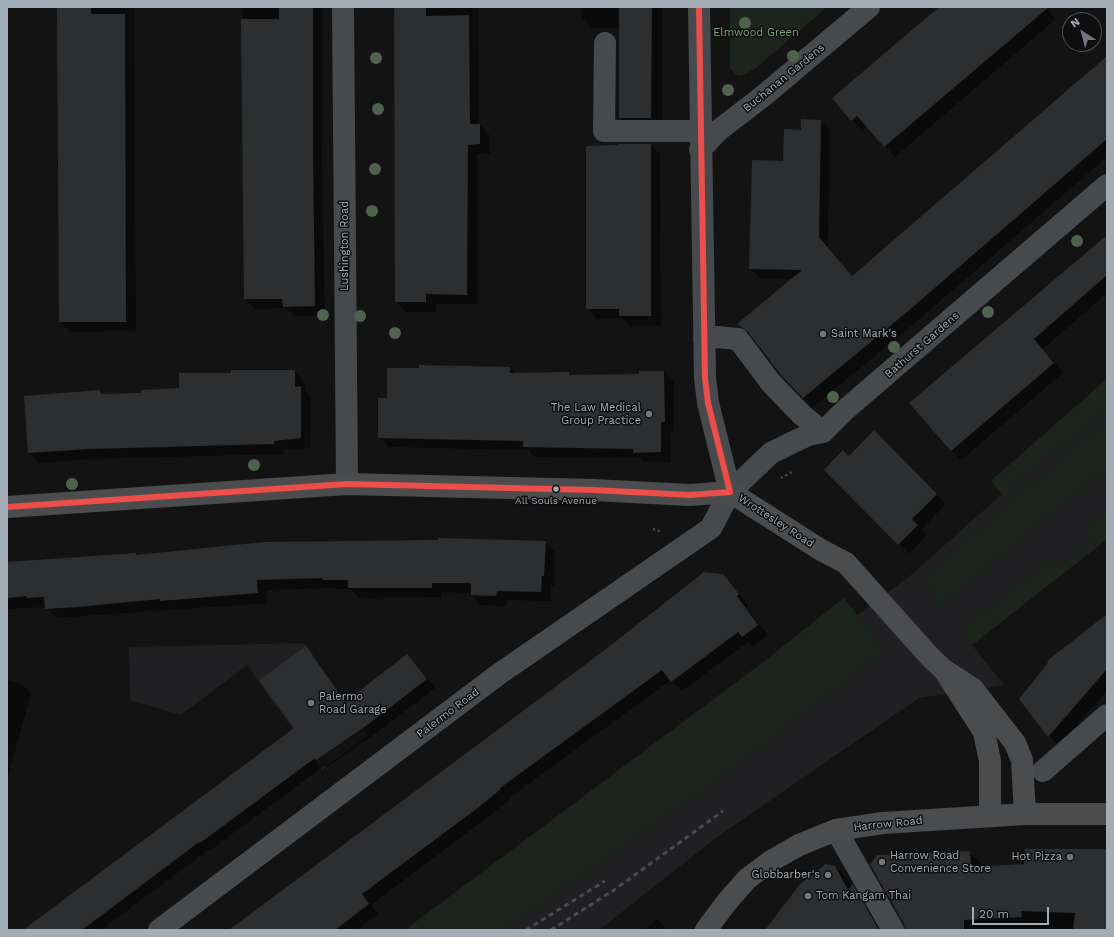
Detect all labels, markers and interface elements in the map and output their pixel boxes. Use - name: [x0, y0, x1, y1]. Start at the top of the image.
- north arrow: [1062, 12, 1102, 52]
- text: N: [1068, 15, 1082, 30]
- park label: Elmwood Green: [713, 26, 799, 40]
- street label: Buchanan Gardens: [741, 41, 827, 115]
- street label: Lushington Road: [338, 201, 352, 291]
- street label: Bathurst Gardens: [882, 309, 962, 381]
- place label: Saint Mark's: [831, 327, 897, 341]
- marker: Saint Mark's: [818, 329, 828, 339]
- place label: The Law Medical Group Practice: [551, 401, 641, 427]
- marker: The Law Medical Group Practice: [644, 409, 654, 419]
- marker: All Souls Avenue: [551, 484, 561, 494]
- street label: Wrottesley Road: [736, 492, 816, 550]
- place label: All Souls Avenue: [515, 495, 597, 507]
- street label: Palermo Road: [414, 685, 482, 741]
- place label: Palermo Road Garage: [319, 690, 387, 716]
- marker: Palermo Road Garage: [306, 698, 316, 708]
- street label: Harrow Road: [853, 814, 923, 834]
- place label: Harrow Road Convenience Store: [890, 849, 991, 875]
- place label: Hot Pizza: [1012, 850, 1062, 864]
- marker: Hot Pizza: [1065, 852, 1075, 862]
- marker: Harrow Road Convenience Store: [877, 857, 887, 867]
- place label: Globbarber's: [752, 868, 820, 882]
- marker: Globbarber's: [823, 870, 833, 880]
- place label: Tom Kangam Thai: [816, 889, 911, 903]
- marker: Tom Kangam Thai: [803, 891, 813, 901]
- scale bar: [974, 899, 1051, 925]
- text: 20 m: [979, 907, 1009, 921]

